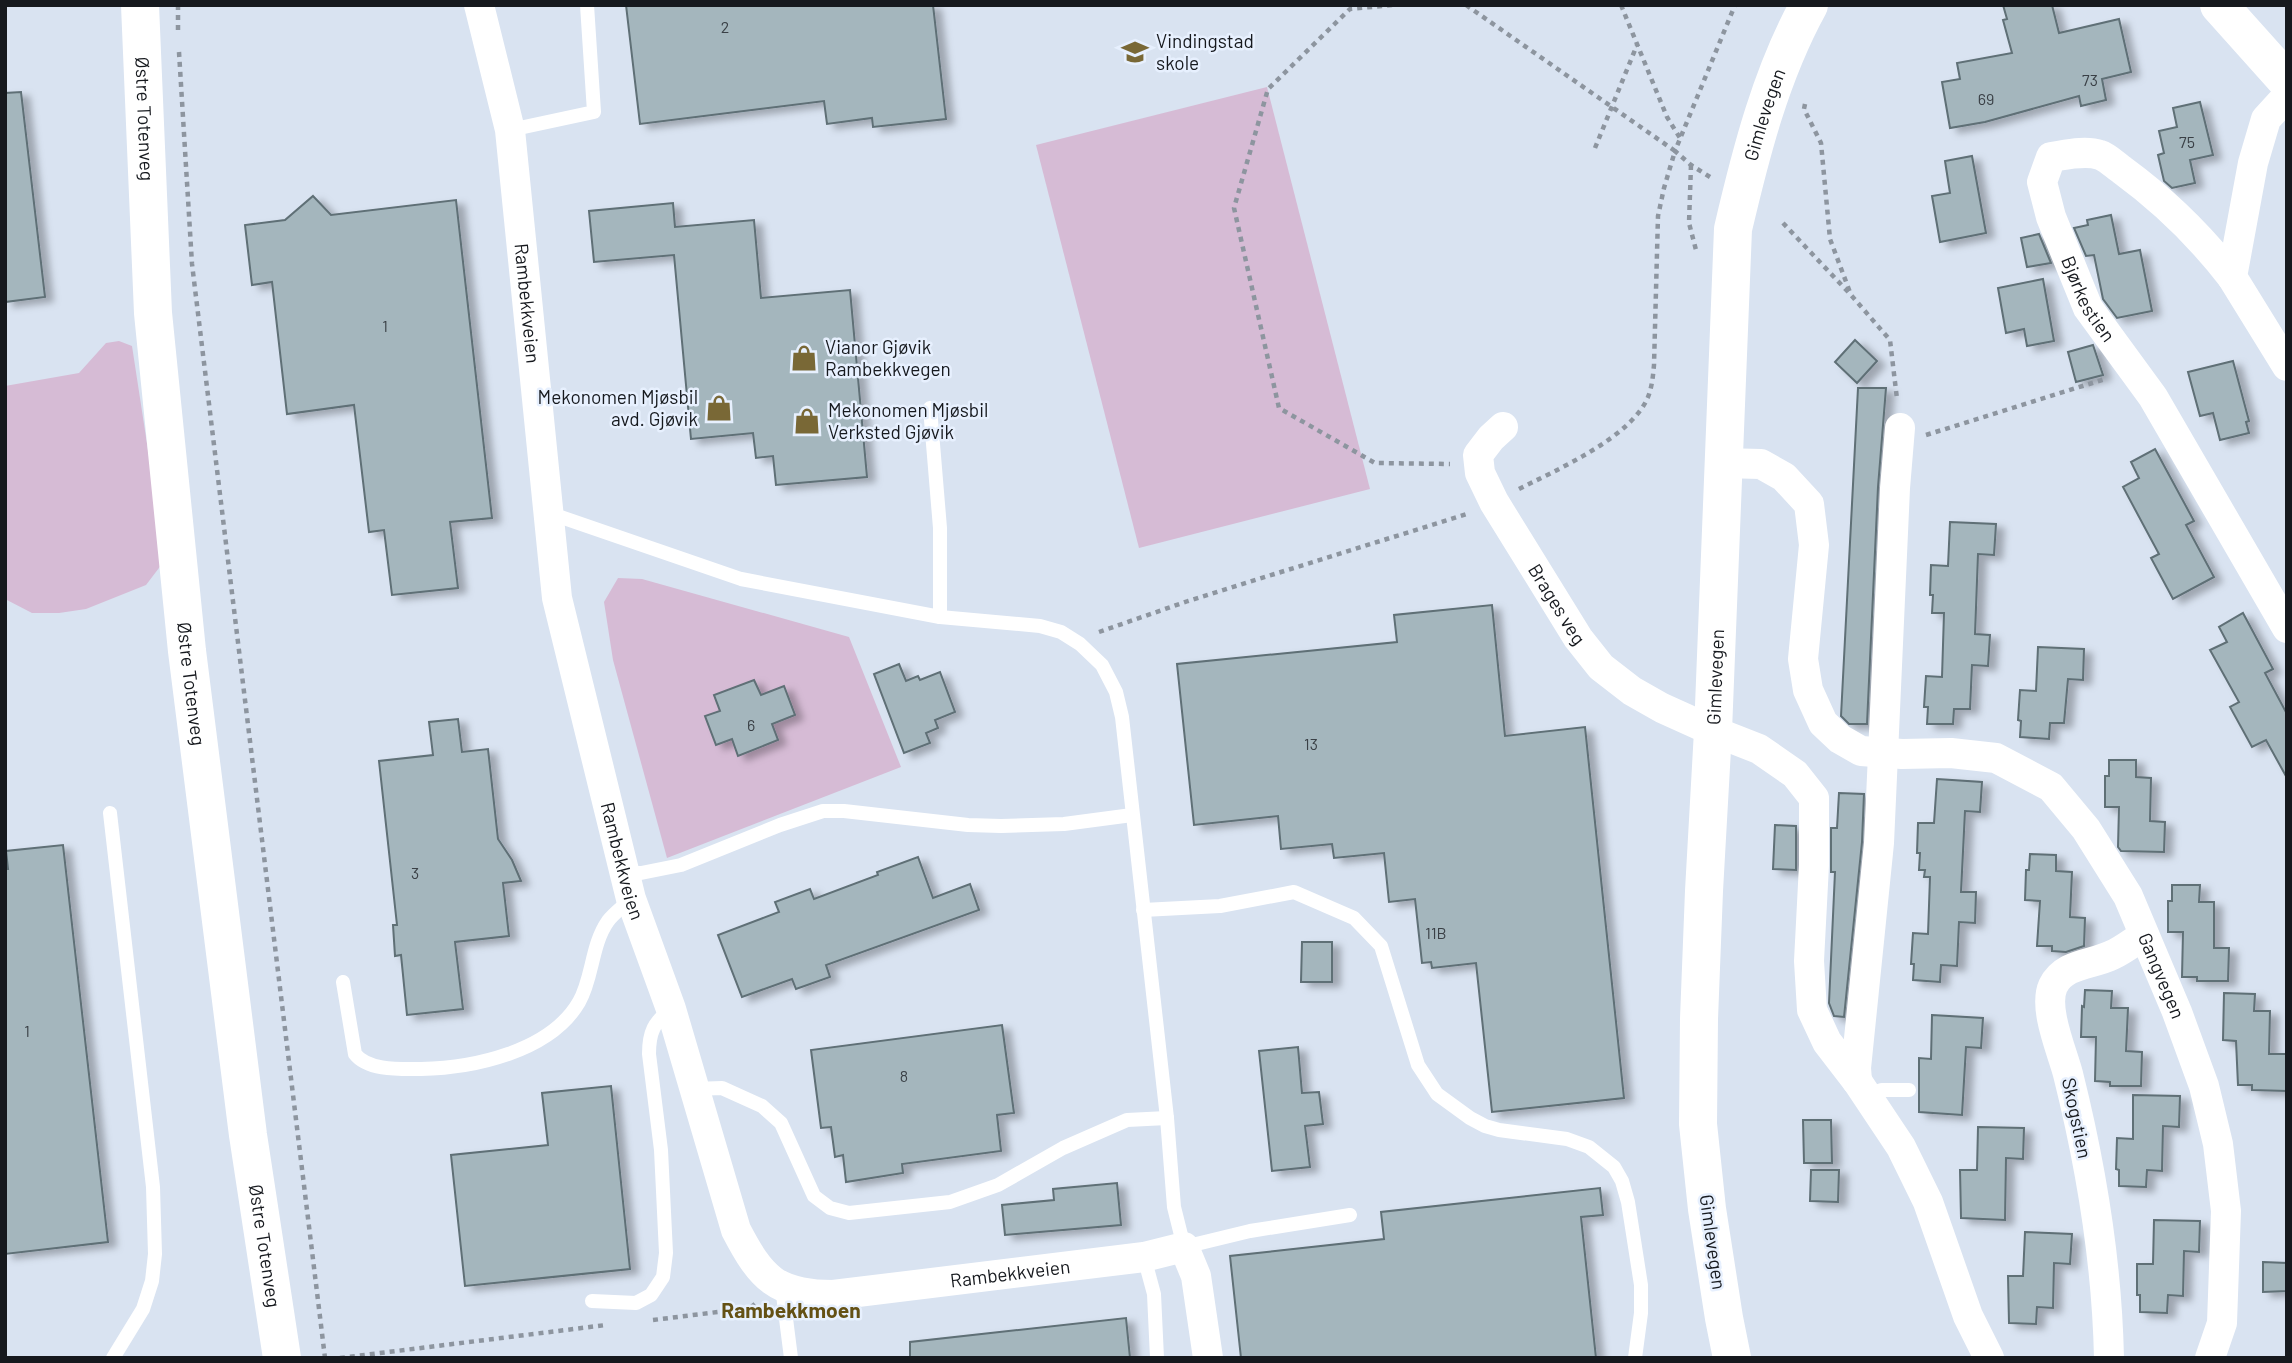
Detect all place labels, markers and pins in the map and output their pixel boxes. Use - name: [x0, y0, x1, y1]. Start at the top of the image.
- place label: Vindingstad skole: [1156, 29, 1254, 74]
- school or university icon: Vindingstad skole: [1120, 37, 1150, 67]
- place label: Vianor Gjøvik Rambekkvegen: [825, 335, 951, 380]
- shop icon: Vianor Gjøvik Rambekkvegen: [789, 343, 819, 373]
- place label: Mekonomen Mjøsbil avd. Gjøvik: [538, 385, 698, 430]
- shop icon: Mekonomen Mjøsbil avd. Gjøvik: [704, 393, 734, 423]
- place label: Mekonomen Mjøsbil Verksted Gjøvik: [828, 398, 988, 443]
- shop icon: Mekonomen Mjøsbil Verksted Gjøvik: [792, 406, 822, 436]

